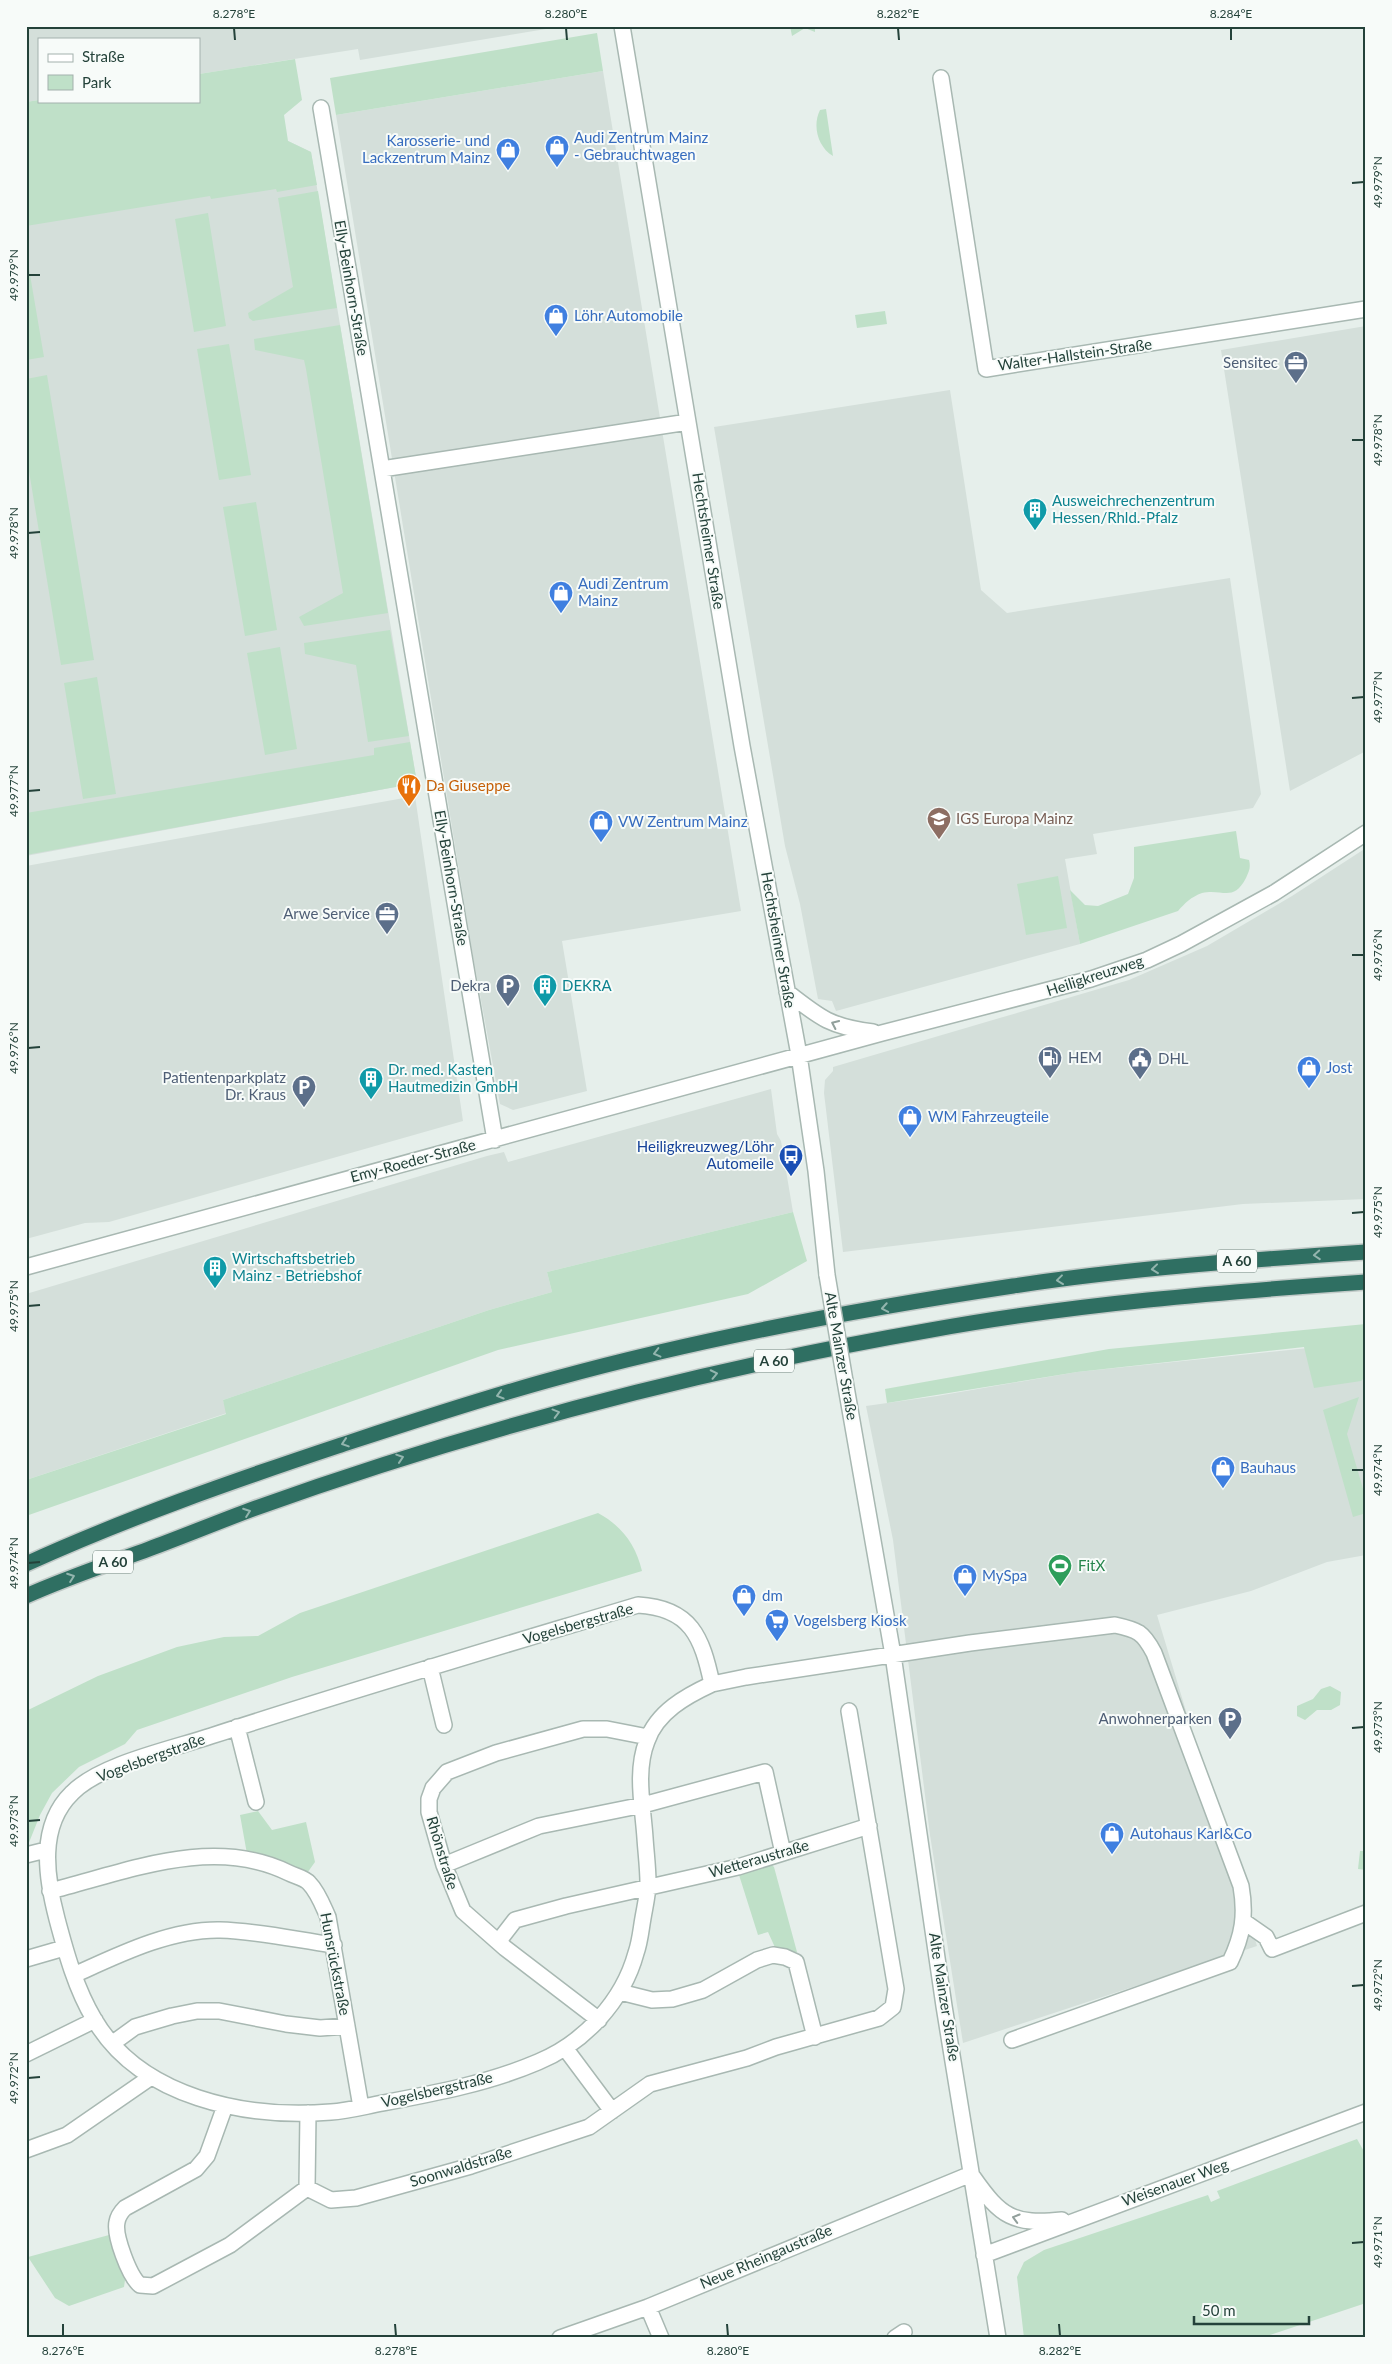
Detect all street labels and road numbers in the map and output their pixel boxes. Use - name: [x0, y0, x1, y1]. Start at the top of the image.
- street label: Elly-Beinhorn-Straße: [331, 219, 373, 357]
- street label: Walter-Hallstein-Straße: [997, 334, 1153, 374]
- street label: Hechtsheimer Straße: [689, 471, 729, 611]
- street label: Elly-Beinhorn-Straße: [431, 809, 473, 947]
- street label: Hechtsheimer Straße: [758, 870, 800, 1009]
- street label: Heiligkreuzweg: [1044, 951, 1146, 999]
- street label: Emy-Roeder-Straße: [348, 1135, 477, 1185]
- road number: A 60: [1217, 1250, 1257, 1272]
- street label: Alte Mainzer Straße: [822, 1290, 862, 1421]
- road number: A 60: [754, 1350, 794, 1372]
- road number: A 60: [93, 1550, 133, 1574]
- street label: Vogelsbergstraße: [521, 1599, 635, 1647]
- street label: Vogelsbergstraße: [94, 1729, 207, 1785]
- street label: Rhönstraße: [423, 1814, 463, 1892]
- street label: Wetteraustraße: [707, 1835, 811, 1881]
- street label: Hunsrückstraße: [317, 1911, 355, 2017]
- street label: Alte Mainzer Straße: [926, 1931, 964, 2063]
- street label: Vogelsbergstraße: [379, 2067, 494, 2111]
- street label: Soonwaldstraße: [407, 2142, 514, 2190]
- street label: Weisenauer Weg: [1119, 2154, 1231, 2210]
- street label: Neue Rheingaustraße: [697, 2220, 834, 2292]

